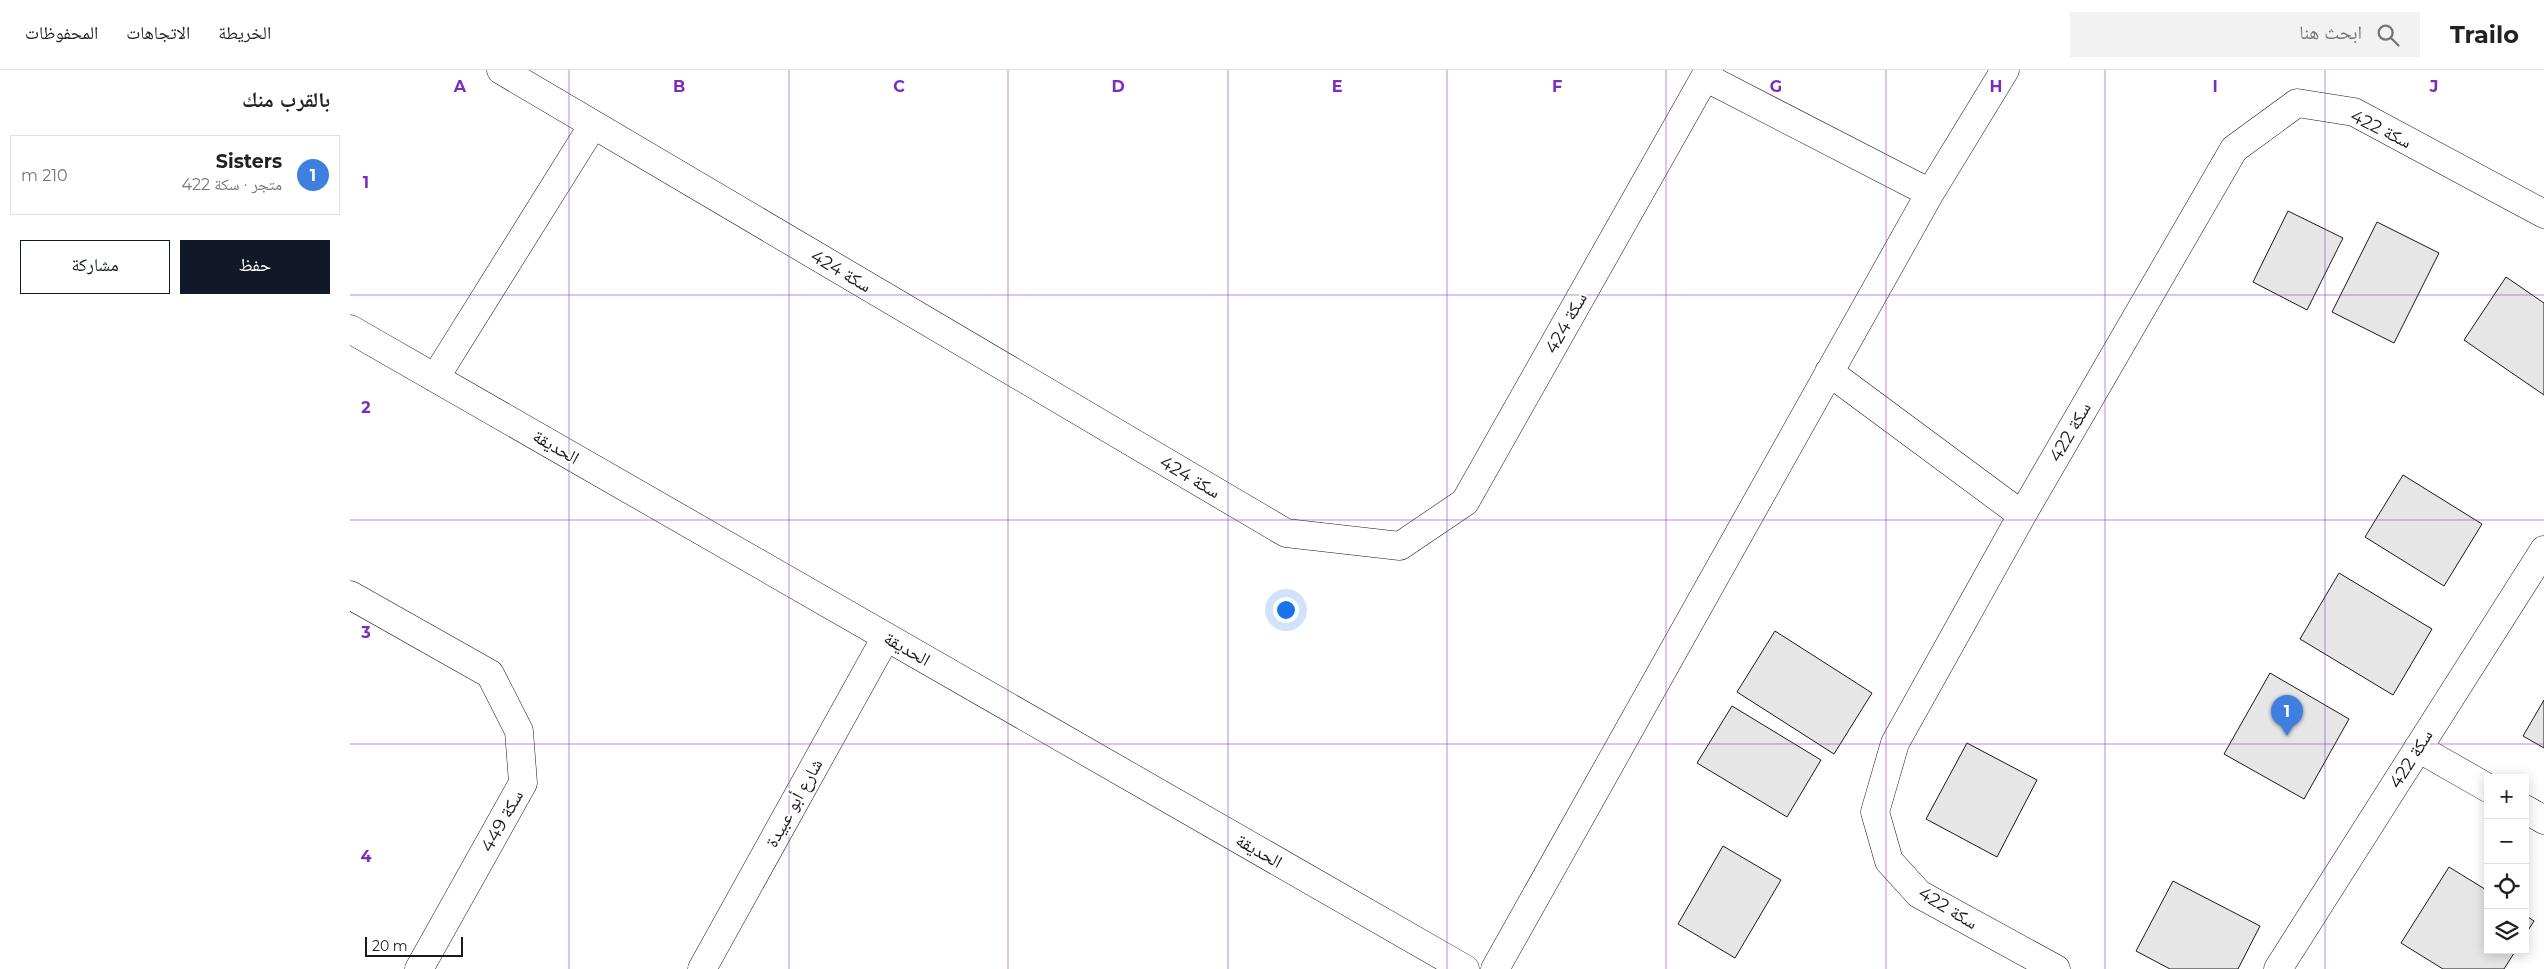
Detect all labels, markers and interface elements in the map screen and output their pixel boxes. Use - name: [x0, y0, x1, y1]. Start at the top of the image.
- search box: [2070, 12, 2420, 57]
- text: Trailo: [2450, 20, 2519, 49]
- text: ابحث هنا: [2299, 21, 2362, 44]
- icon: search: [2374, 21, 2402, 49]
- text: المحفوظات: [25, 22, 98, 44]
- text: الاتجاهات: [126, 22, 190, 44]
- text: الخريطة: [218, 22, 271, 44]
- text: A: [453, 77, 467, 96]
- text: B: [673, 77, 685, 96]
- text: C: [893, 77, 905, 96]
- text: D: [1111, 77, 1125, 96]
- text: E: [1332, 77, 1342, 96]
- text: F: [1552, 77, 1562, 96]
- text: G: [1770, 77, 1782, 96]
- text: H: [1990, 77, 2002, 96]
- text: I: [2212, 77, 2218, 96]
- text: J: [2429, 77, 2438, 96]
- text: بالقرب منك: [242, 87, 330, 112]
- street label: سكة 422: [2347, 105, 2415, 153]
- text: Sisters: [216, 150, 282, 173]
- text: 210 m: [21, 166, 68, 185]
- text: 1: [310, 166, 316, 185]
- text: 1: [363, 173, 369, 192]
- text: متجر · سكة 422: [181, 175, 282, 194]
- button: مشاركة: [20, 240, 170, 294]
- button: حفظ: [180, 240, 330, 294]
- street label: سكة 424: [807, 245, 875, 297]
- street label: سكة 424: [1540, 289, 1592, 357]
- text: 2: [361, 398, 371, 417]
- street label: سكة 422: [2044, 398, 2096, 466]
- street label: الحديقة: [529, 425, 583, 469]
- street label: سكة 424: [1156, 451, 1224, 503]
- your location: [1273, 597, 1299, 623]
- text: 3: [360, 623, 371, 642]
- street label: الحديقة: [880, 627, 934, 671]
- pin: 1: [2271, 695, 2303, 736]
- street label: سكة 422: [2384, 725, 2438, 793]
- street label: شارع أبو عبيدة: [761, 755, 827, 851]
- map controls: [2484, 774, 2529, 954]
- button: +: [2484, 774, 2529, 819]
- street label: سكة 449: [476, 786, 528, 856]
- button: −: [2484, 819, 2529, 864]
- street label: الحديقة: [1232, 829, 1286, 873]
- text: 4: [360, 847, 372, 866]
- button: locate: [2484, 864, 2529, 909]
- street label: سكة 422: [1914, 882, 1982, 934]
- button: layers: [2484, 909, 2529, 954]
- scale bar: [365, 934, 462, 957]
- text: 20 m: [372, 937, 408, 955]

